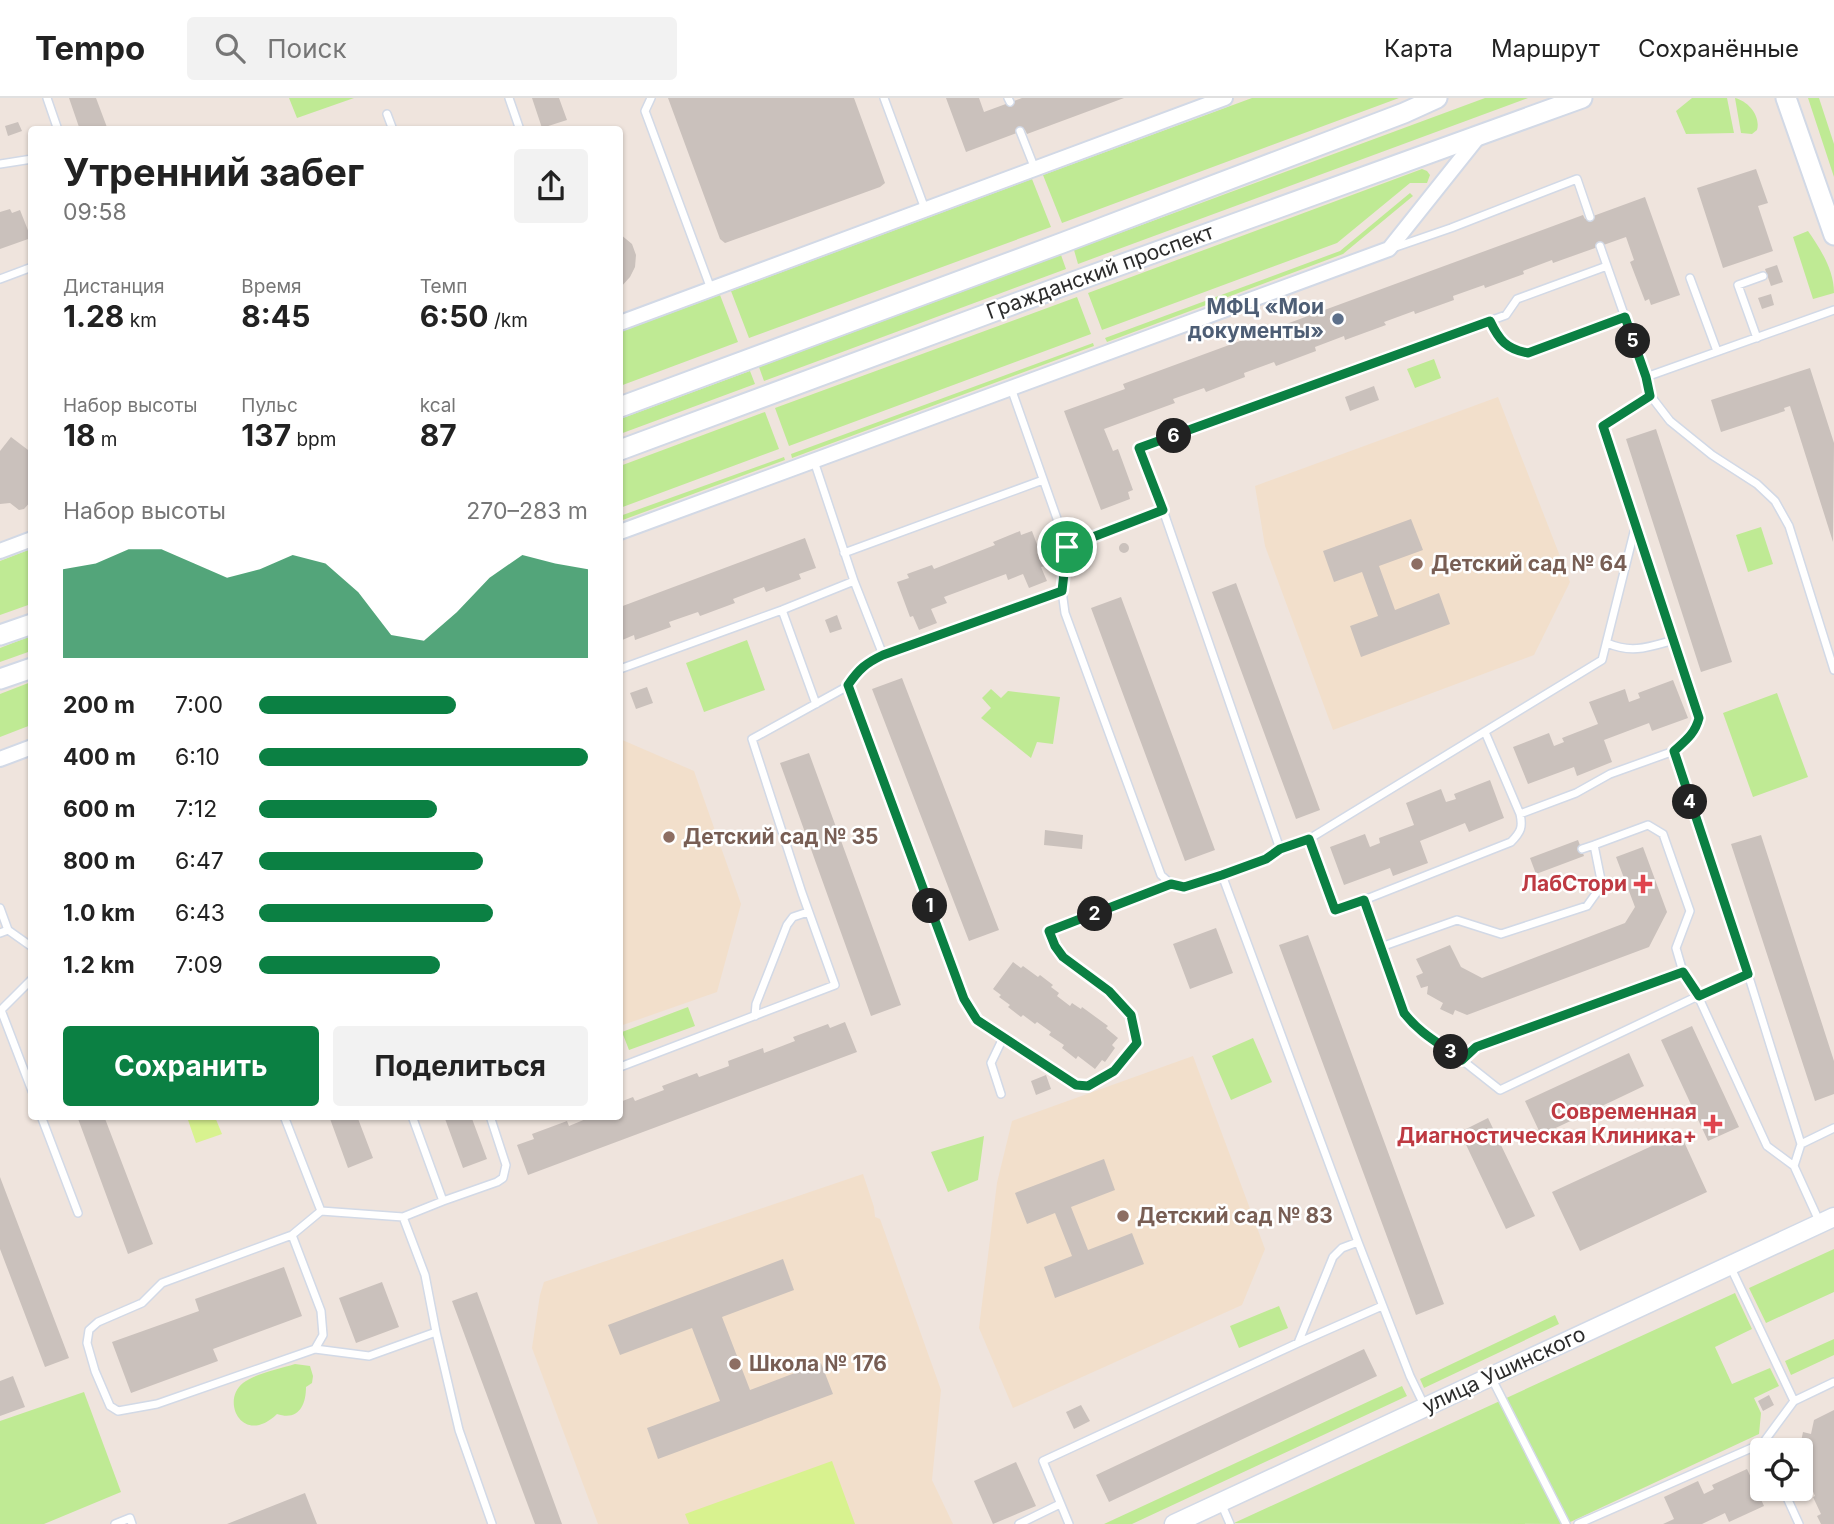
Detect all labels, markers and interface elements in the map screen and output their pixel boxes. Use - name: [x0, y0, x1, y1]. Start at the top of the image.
- search box: [187, 17, 677, 80]
- text: Tempo: [35, 28, 145, 68]
- icon: search: [211, 29, 249, 67]
- text: Поиск: [267, 33, 347, 64]
- text: Карта: [1384, 34, 1453, 63]
- text: Маршрут: [1491, 34, 1600, 63]
- text: Сохранённые: [1638, 34, 1799, 63]
- text: Утренний забег: [63, 149, 364, 195]
- button: share: [514, 149, 588, 223]
- text: 09:58: [63, 198, 127, 226]
- street label: Гражданский проспект: [983, 219, 1217, 324]
- text: Дистанция: [63, 275, 165, 298]
- text: Время: [241, 275, 302, 298]
- text: Темп: [420, 275, 467, 298]
- place label: МФЦ «Мои документы»: [1188, 294, 1324, 343]
- text: 1.28: [63, 298, 124, 334]
- text: 8:45: [241, 298, 310, 334]
- text: 6:50: [420, 298, 489, 334]
- text: km: [124, 309, 157, 332]
- text: /km: [489, 309, 528, 332]
- marker: МФЦ «Мои документы»: [1330, 311, 1346, 327]
- pin: 5: [1616, 324, 1650, 358]
- text: 5: [1626, 329, 1639, 352]
- text: Набор высоты: [63, 394, 198, 417]
- text: Пульс: [241, 394, 298, 417]
- text: kcal: [420, 394, 456, 417]
- text: 18: [63, 417, 95, 453]
- text: 137: [241, 417, 291, 453]
- text: 87: [420, 417, 457, 453]
- pin: 6: [1156, 418, 1192, 454]
- text: 6: [1167, 424, 1180, 447]
- text: m: [95, 428, 117, 451]
- text: bpm: [291, 428, 336, 451]
- text: Набор высоты: [63, 497, 226, 525]
- text: 270–283 m: [466, 497, 588, 525]
- pin: [1037, 517, 1097, 577]
- icon: arrive: [1048, 528, 1086, 566]
- place label: Детский сад № 64: [1431, 551, 1627, 576]
- marker: Детский сад № 64: [1409, 556, 1425, 572]
- text: 200 m: [63, 691, 135, 719]
- text: 7:00: [175, 691, 223, 719]
- text: 400 m: [63, 743, 136, 771]
- text: 6:10: [175, 743, 220, 771]
- pin: 4: [1672, 784, 1708, 820]
- text: 4: [1683, 790, 1696, 813]
- text: 600 m: [63, 795, 135, 823]
- text: 7:12: [175, 795, 217, 823]
- place label: Детский сад № 35: [683, 824, 879, 849]
- marker: Детский сад № 35: [661, 829, 677, 845]
- text: 800 m: [63, 847, 135, 875]
- text: 6:47: [175, 847, 224, 875]
- place label: ЛабСтори: [1521, 871, 1627, 896]
- marker: ЛабСтори: [1633, 874, 1653, 894]
- pin: 1: [912, 888, 948, 924]
- text: 1: [925, 894, 934, 917]
- pin: 2: [1078, 896, 1112, 932]
- text: 1.0 km: [63, 899, 135, 927]
- text: 6:43: [175, 899, 225, 927]
- text: 2: [1089, 902, 1100, 925]
- text: 1.2 km: [63, 951, 135, 979]
- text: 7:09: [175, 951, 223, 979]
- button: Сохранить: [63, 1026, 319, 1106]
- button: Поделиться: [333, 1026, 588, 1106]
- pin: 3: [1434, 1034, 1468, 1070]
- text: 3: [1444, 1040, 1457, 1063]
- place label: Современная Диагностическая Клиника+: [1397, 1099, 1697, 1148]
- marker: Современная Диагностическая Клиника+: [1703, 1114, 1723, 1134]
- place label: Детский сад № 83: [1137, 1203, 1333, 1228]
- marker: Детский сад № 83: [1115, 1208, 1131, 1224]
- street label: улица Ушинского: [1418, 1321, 1589, 1418]
- place label: Школа № 176: [749, 1351, 887, 1376]
- marker: Школа № 176: [727, 1356, 743, 1372]
- map controls: [1750, 1438, 1813, 1501]
- button: locate: [1750, 1438, 1813, 1501]

